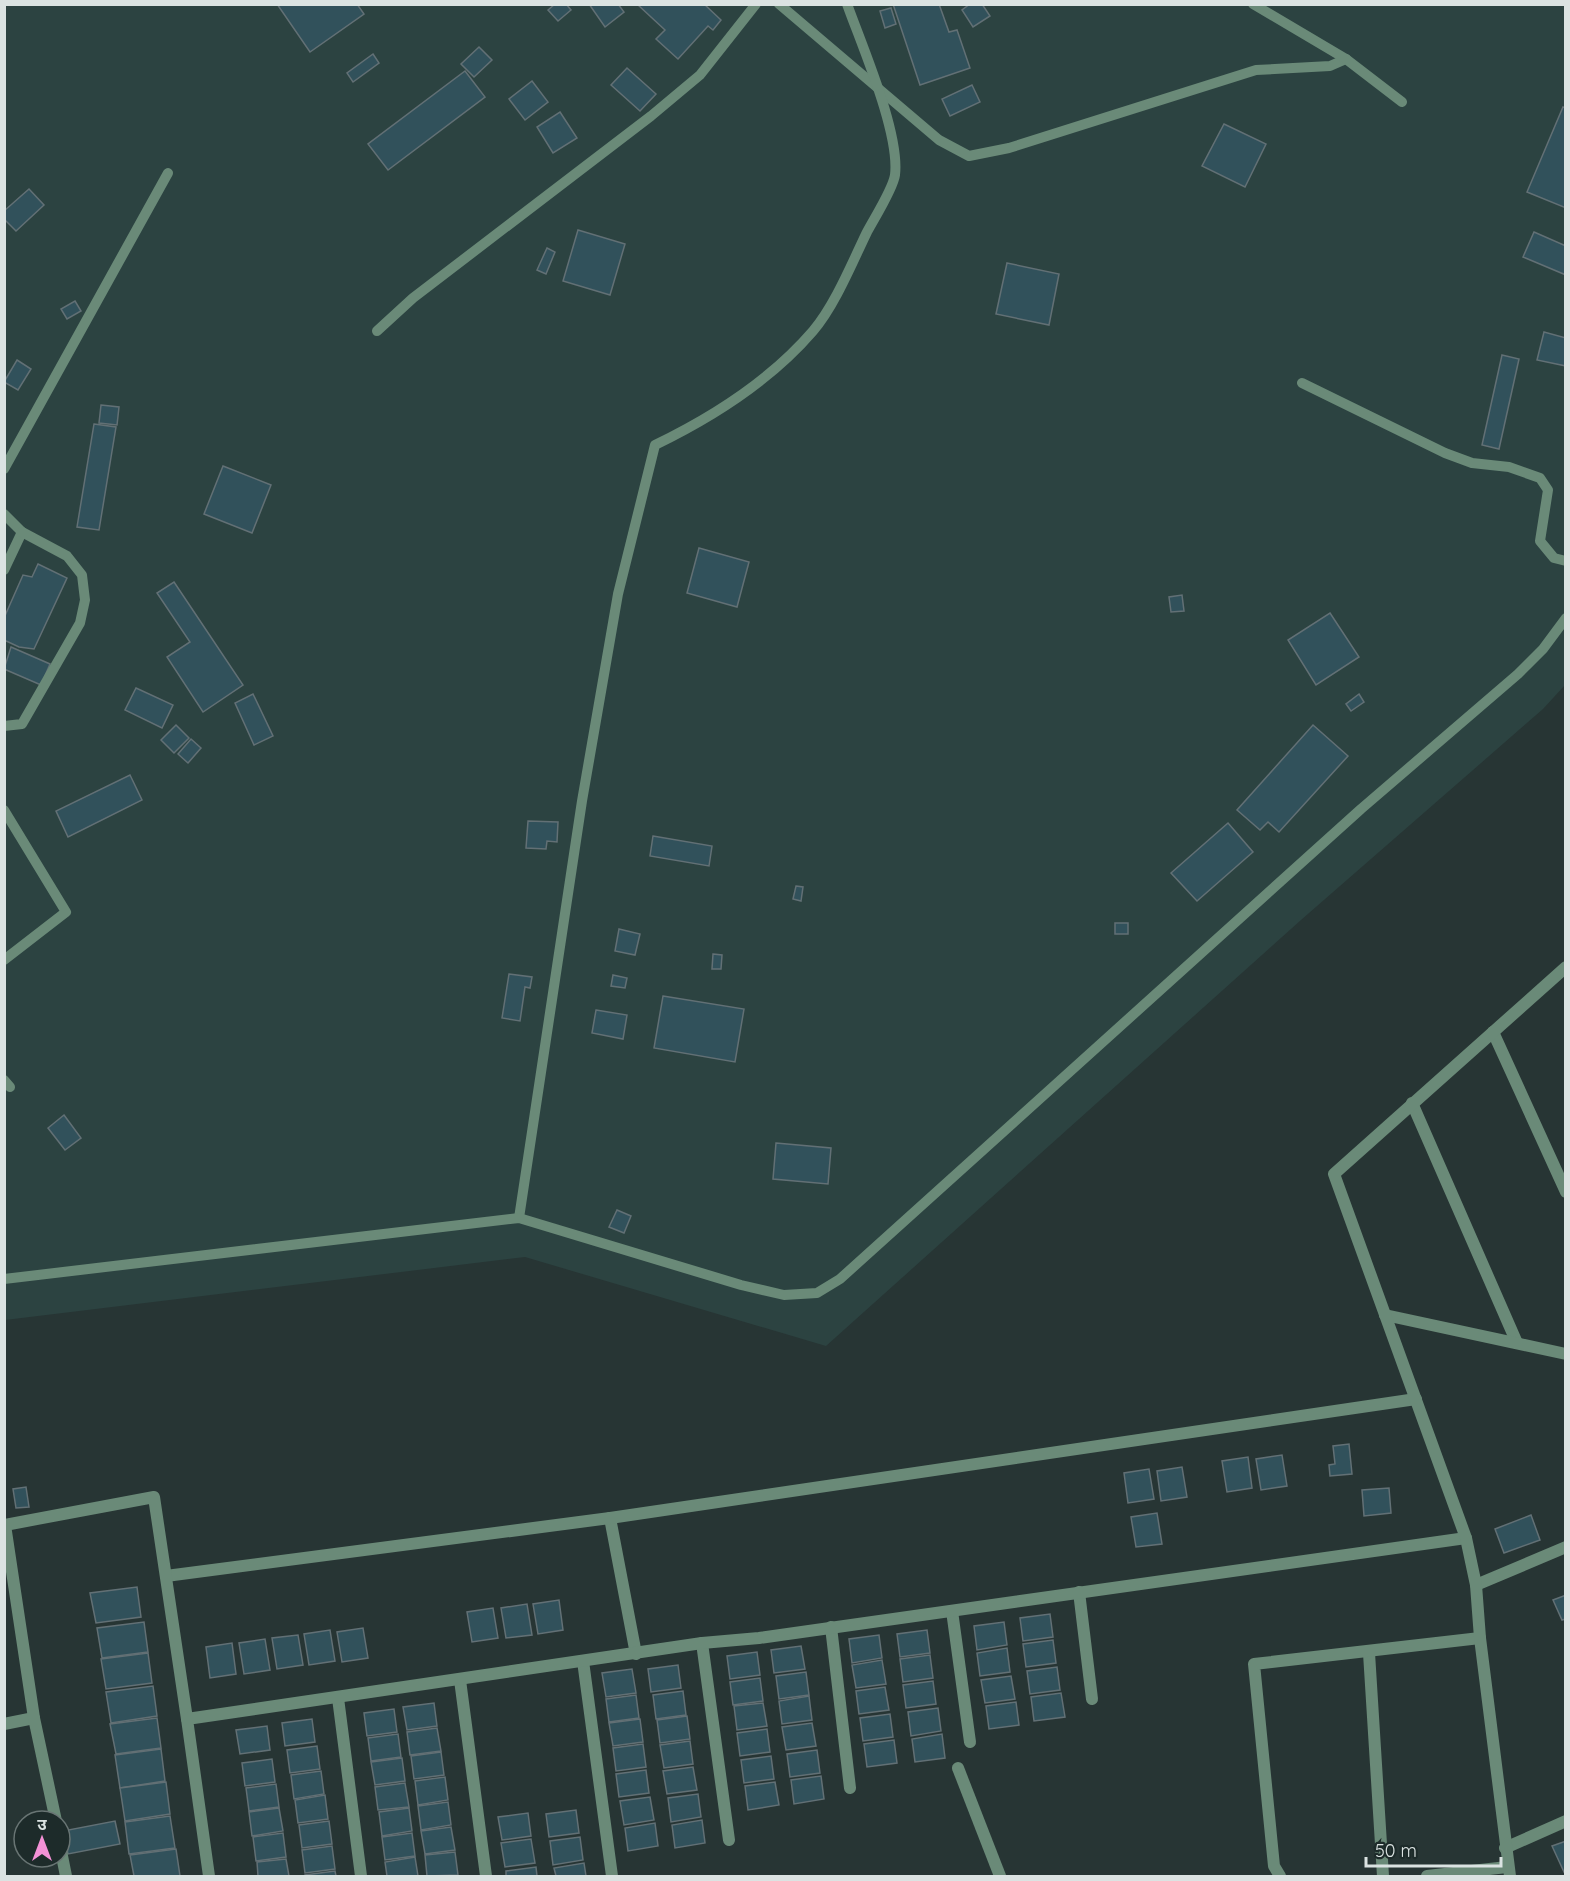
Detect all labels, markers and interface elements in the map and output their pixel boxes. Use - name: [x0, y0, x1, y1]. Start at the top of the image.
- north arrow: [12, 1809, 72, 1869]
- text: उ: [37, 1814, 47, 1834]
- scale bar: [1366, 1830, 1501, 1868]
- text: 50 m: [1375, 1839, 1417, 1862]

